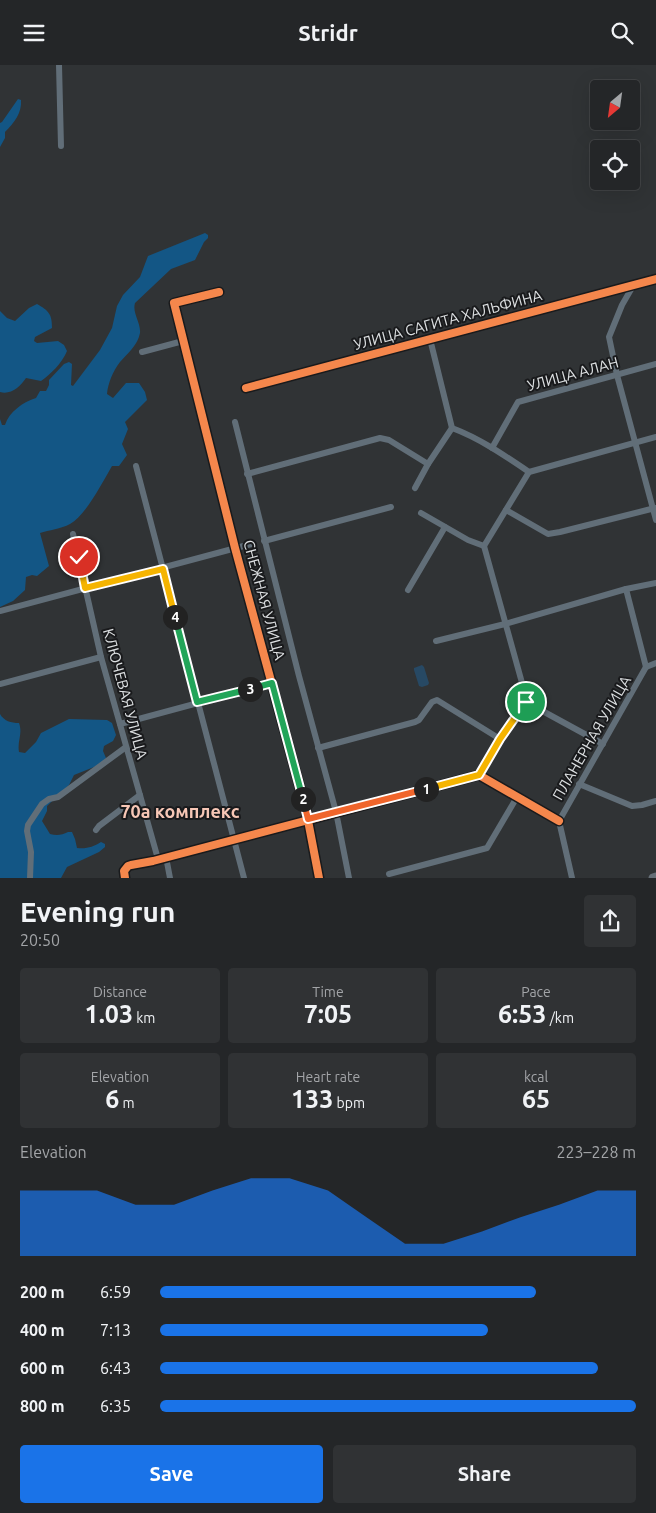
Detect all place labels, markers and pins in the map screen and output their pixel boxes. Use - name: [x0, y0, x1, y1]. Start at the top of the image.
- pin: [58, 536, 100, 578]
- pin: 4: [162, 605, 188, 629]
- pin: 3: [238, 677, 262, 701]
- pin: [505, 681, 547, 723]
- pin: 1: [414, 777, 438, 801]
- pin: 2: [290, 787, 316, 811]

